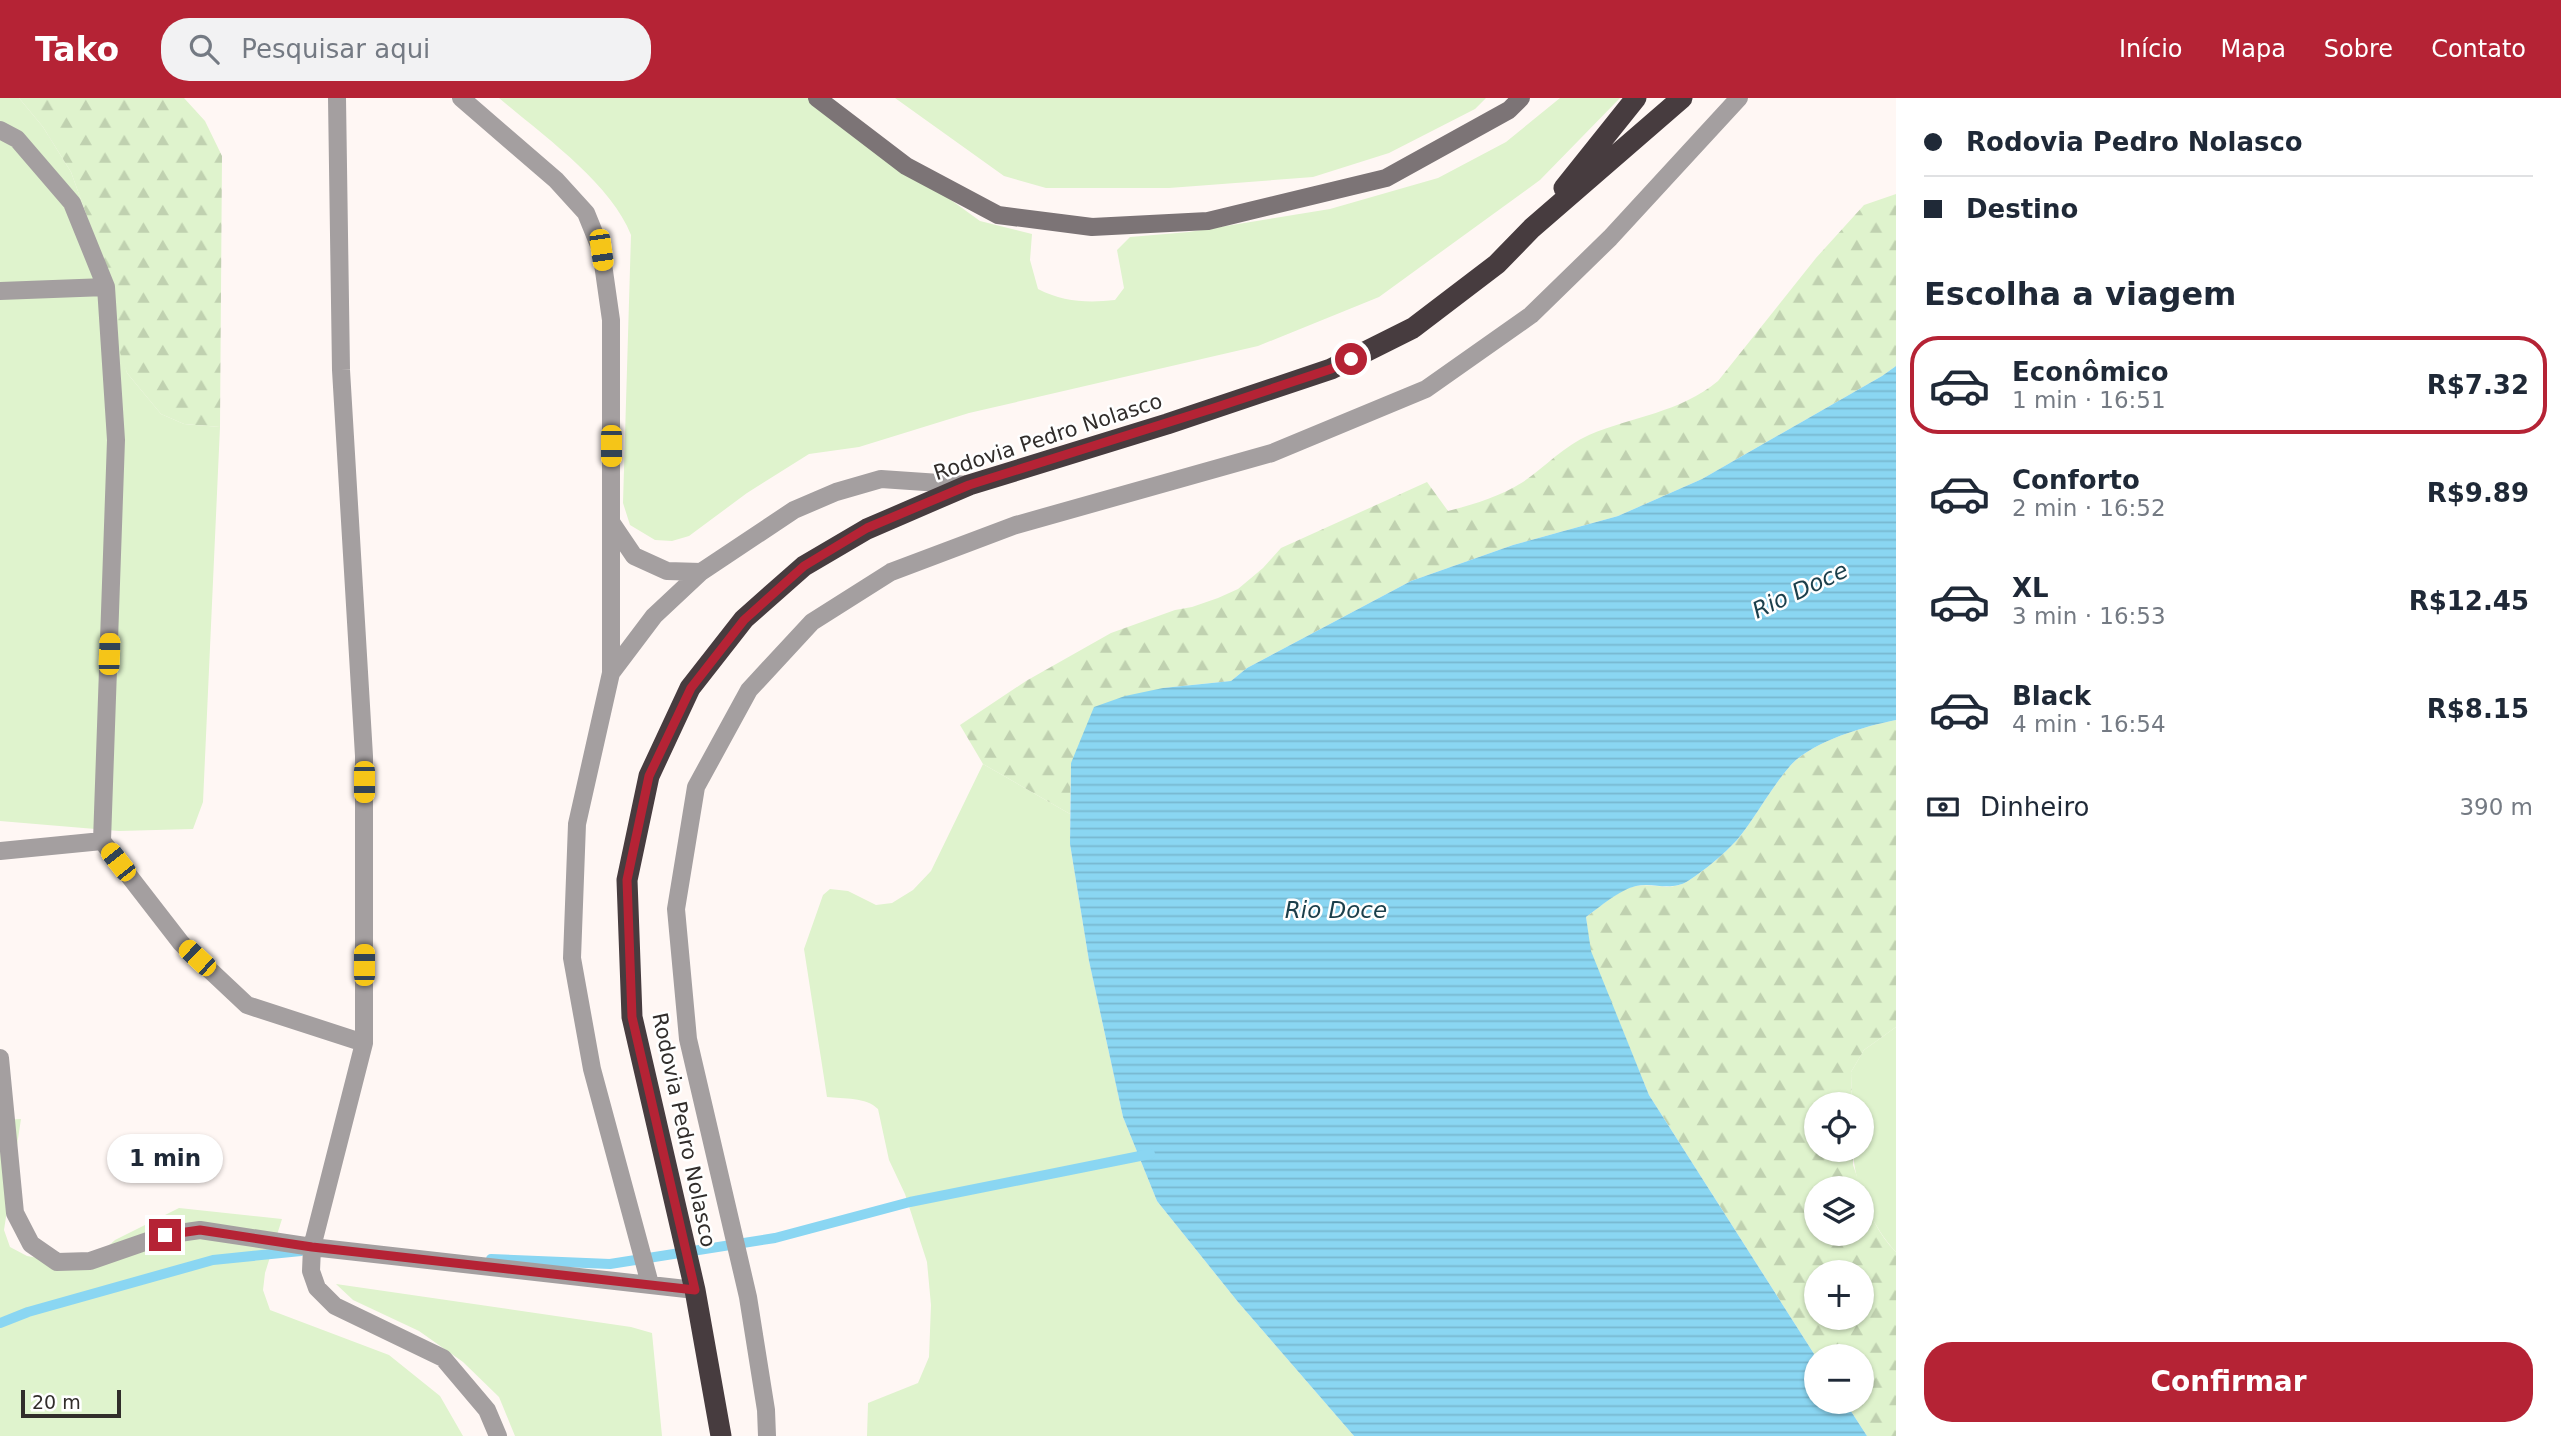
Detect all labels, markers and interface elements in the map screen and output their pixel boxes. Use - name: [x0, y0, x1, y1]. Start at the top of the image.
- search box: [161, 18, 651, 81]
- text: Tako: [35, 30, 119, 69]
- icon: search: [185, 30, 223, 68]
- text: Pesquisar aqui: [241, 34, 430, 64]
- text: Início: [2119, 35, 2183, 63]
- text: Mapa: [2221, 35, 2286, 63]
- text: Sobre: [2324, 35, 2393, 63]
- text: Contato: [2431, 35, 2526, 63]
- text: Rodovia Pedro Nolasco: [1966, 127, 2303, 157]
- text: Destino: [1966, 194, 2078, 224]
- car: [588, 228, 615, 272]
- text: Escolha a viagem: [1924, 275, 2236, 313]
- route start: [1335, 343, 1367, 375]
- icon: car: [1928, 354, 1991, 417]
- text: Econômico: [2012, 357, 2169, 387]
- text: R$7.32: [2427, 370, 2529, 400]
- text: 1 min · 16:51: [2012, 387, 2166, 413]
- street label: Rodovia Pedro Nolasco: [931, 389, 1165, 485]
- car: [601, 425, 622, 467]
- icon: car: [1928, 462, 1991, 525]
- text: Conforto: [2012, 465, 2140, 495]
- text: R$9.89: [2427, 478, 2529, 508]
- text: 2 min · 16:52: [2012, 495, 2166, 521]
- water label: Rio Doce: [1748, 557, 1852, 623]
- icon: car: [1928, 570, 1991, 633]
- text: XL: [2012, 573, 2049, 603]
- text: R$12.45: [2409, 586, 2529, 616]
- text: 3 min · 16:53: [2012, 603, 2166, 629]
- car: [98, 633, 121, 675]
- icon: car: [1928, 678, 1991, 741]
- text: Black: [2012, 681, 2091, 711]
- text: R$8.15: [2427, 694, 2529, 724]
- text: 4 min · 16:54: [2012, 711, 2166, 737]
- car: [354, 761, 375, 803]
- icon: cash: [1924, 788, 1962, 826]
- text: Dinheiro: [1980, 792, 2089, 822]
- text: 390 m: [2459, 794, 2533, 820]
- car: [97, 839, 140, 885]
- water label: Rio Doce: [1285, 897, 1387, 923]
- car: [175, 936, 220, 980]
- car: [354, 944, 375, 986]
- street label: Rodovia Pedro Nolasco: [647, 1011, 721, 1249]
- map controls: [1804, 1092, 1874, 1414]
- button: locate: [1804, 1092, 1874, 1162]
- callout: 1 min: [107, 1134, 223, 1182]
- text: 1 min: [129, 1145, 201, 1171]
- button: layers: [1804, 1176, 1874, 1246]
- route end: [149, 1219, 181, 1251]
- button: +: [1804, 1260, 1874, 1330]
- button: Confirmar: [1924, 1342, 2533, 1422]
- button: −: [1804, 1344, 1874, 1414]
- scale bar: [21, 1387, 121, 1419]
- text: 20 m: [32, 1391, 81, 1413]

